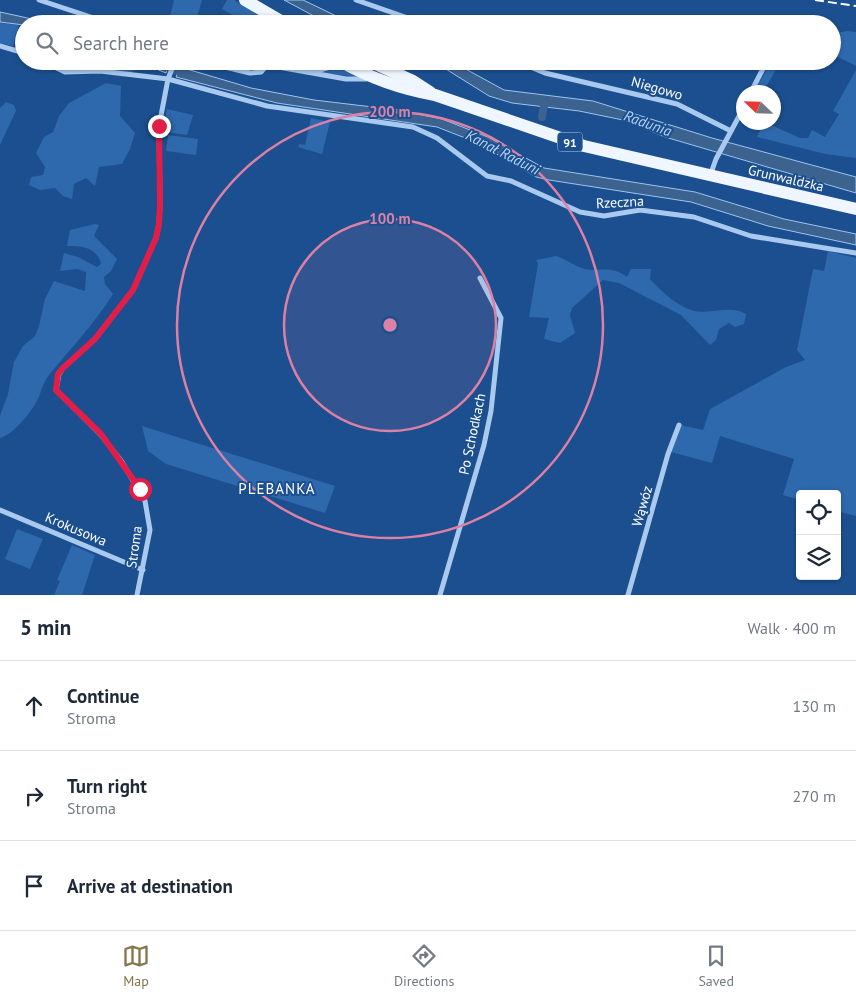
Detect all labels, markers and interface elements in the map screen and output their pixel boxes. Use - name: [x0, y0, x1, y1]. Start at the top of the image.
- search box: [15, 15, 841, 70]
- icon: search: [33, 29, 61, 57]
- text: Search here: [73, 31, 169, 55]
- street label: Niegowo: [629, 72, 685, 104]
- north arrow: [736, 85, 781, 130]
- text: 200 m: [369, 102, 411, 121]
- water label: Radunia: [621, 106, 675, 141]
- route end: [148, 115, 171, 138]
- water label: Kanał Raduni: [463, 125, 544, 179]
- road number: 91: [558, 132, 582, 152]
- street label: Grunwaldzka: [746, 161, 826, 195]
- street label: Rzeczna: [596, 192, 644, 212]
- text: 100 m: [369, 209, 411, 228]
- centre of rings: [381, 316, 399, 334]
- street label: Po Schodkach: [455, 392, 489, 476]
- route start: [129, 478, 152, 501]
- district label: PLEBANKA: [238, 479, 316, 498]
- street label: Wąwóz: [628, 484, 656, 528]
- map controls: [796, 490, 841, 580]
- button: locate: [796, 490, 841, 535]
- street label: Krokusowa: [42, 508, 110, 550]
- street label: Stroma: [122, 525, 146, 569]
- button: layers: [796, 535, 841, 580]
- text: 5 min: [20, 614, 71, 641]
- text: Walk · 400 m: [747, 618, 836, 638]
- text: Continue: [67, 684, 139, 708]
- icon: ahead: [20, 692, 48, 720]
- text: 130 m: [793, 696, 836, 716]
- text: Stroma: [67, 708, 116, 728]
- text: Turn right: [67, 774, 147, 798]
- icon: right: [20, 782, 48, 810]
- text: 270 m: [793, 786, 836, 806]
- text: Stroma: [67, 798, 116, 818]
- icon: arrive: [20, 872, 48, 900]
- text: Arrive at destination: [67, 874, 233, 898]
- tab: Map: [122, 942, 150, 990]
- tab: Directions: [394, 942, 454, 990]
- tab: Saved: [698, 942, 734, 990]

